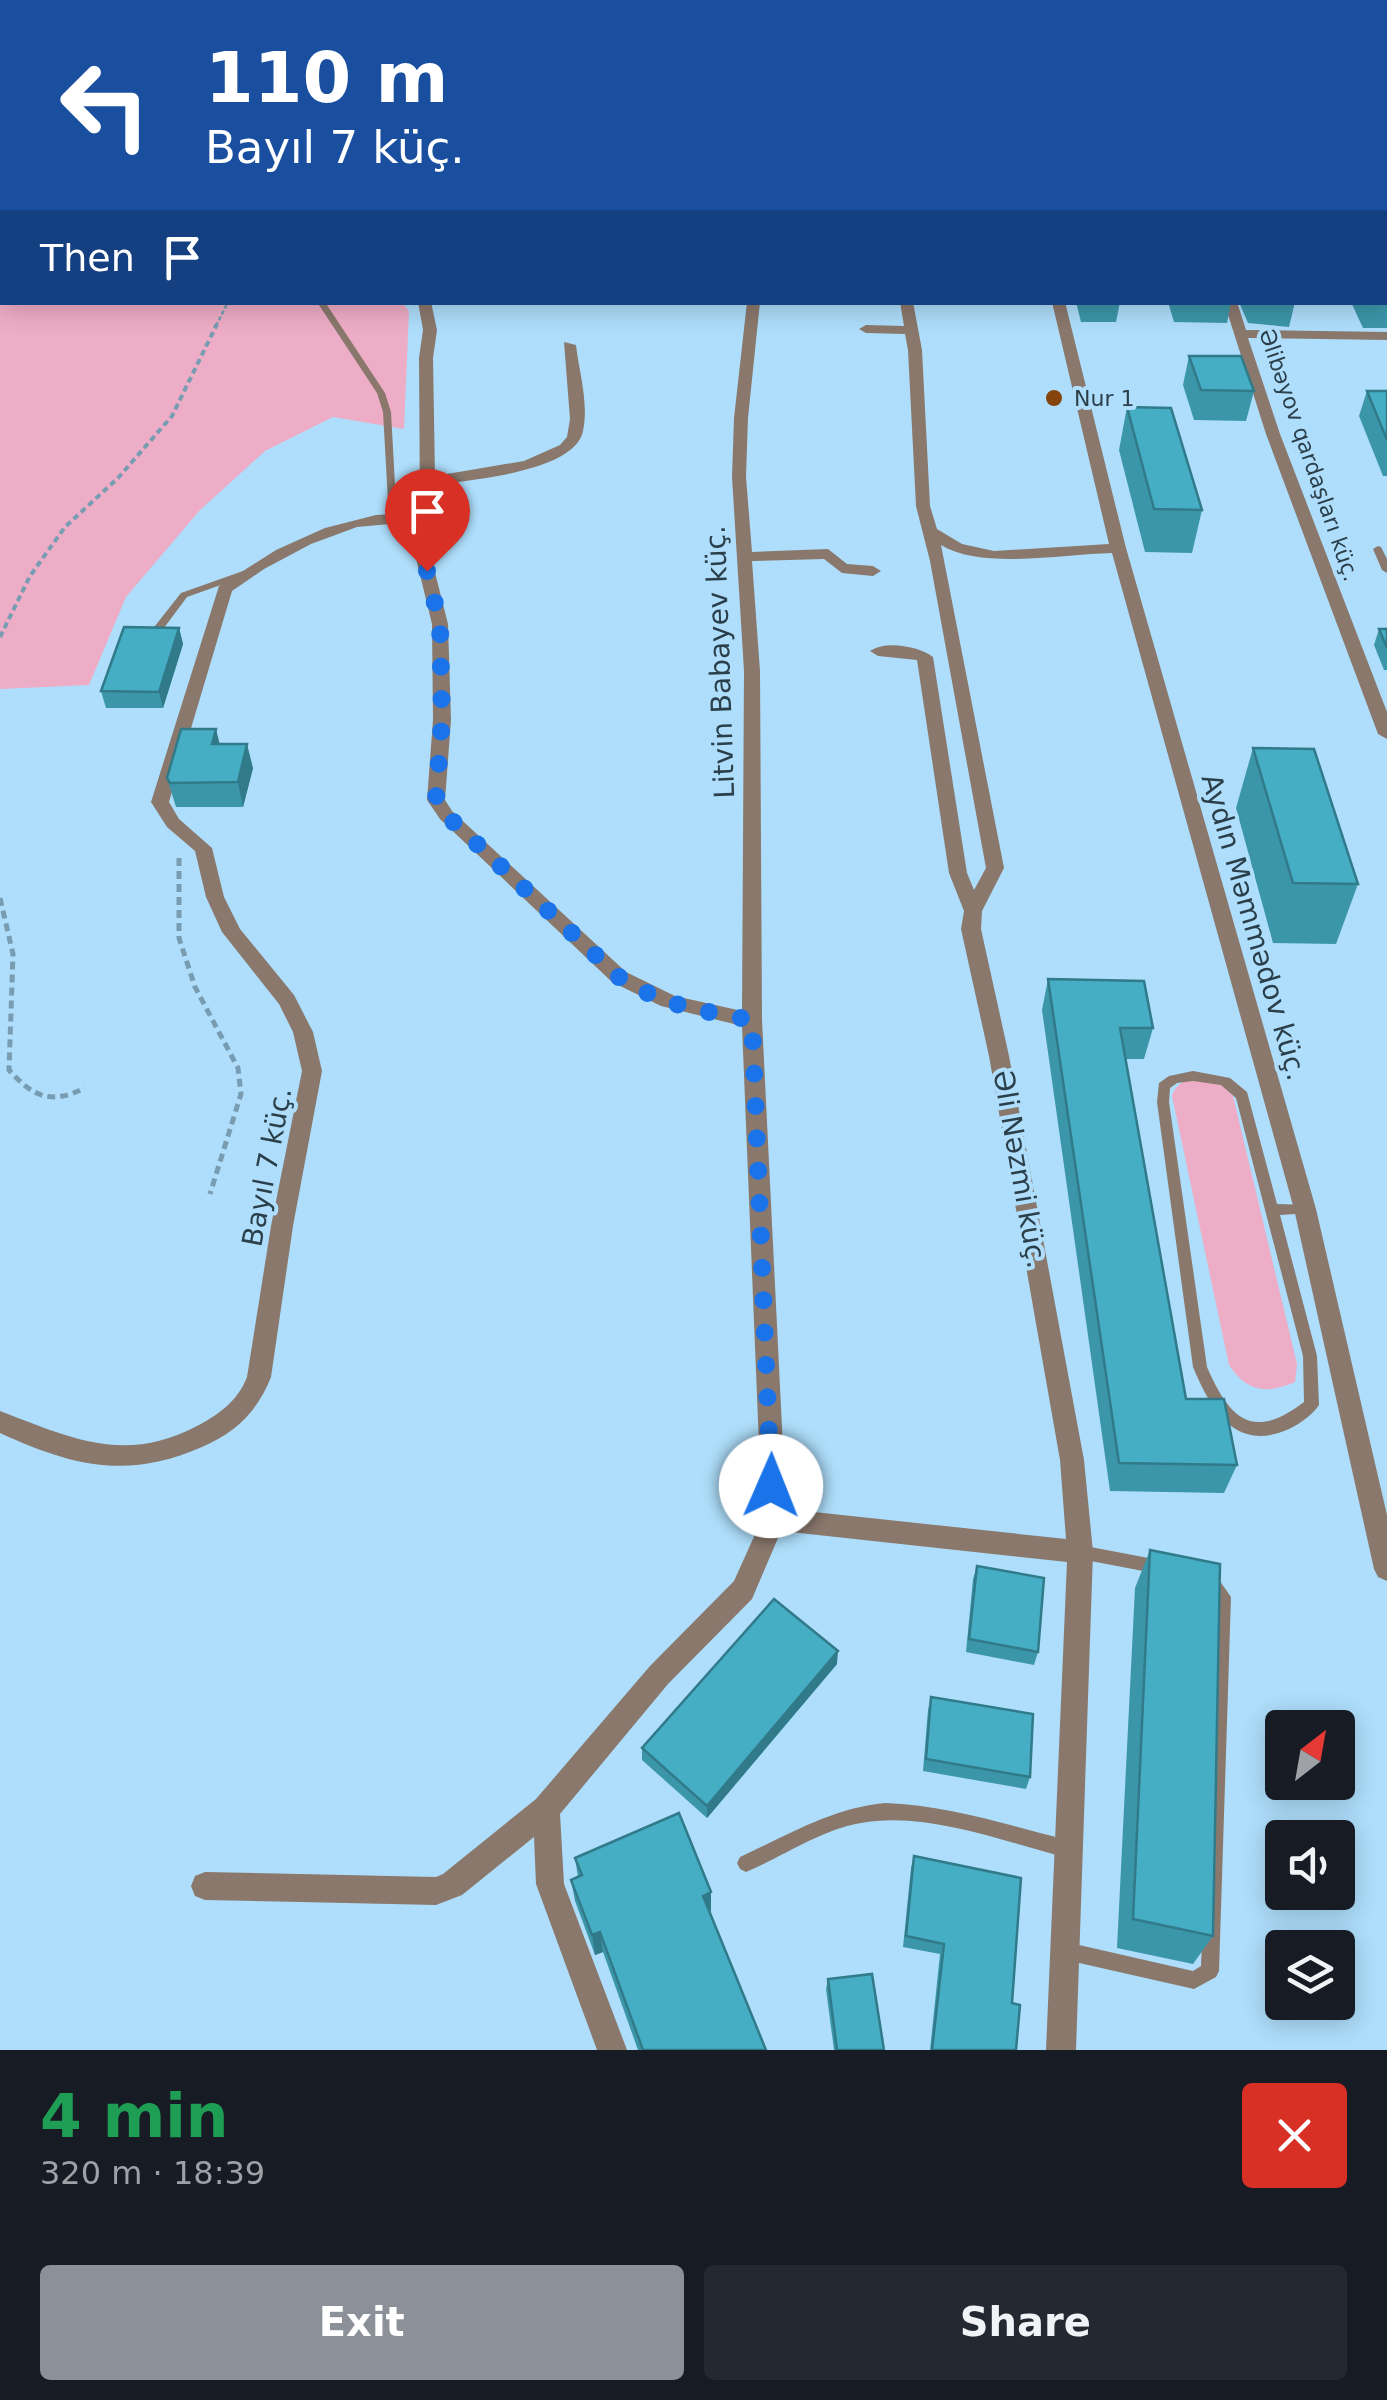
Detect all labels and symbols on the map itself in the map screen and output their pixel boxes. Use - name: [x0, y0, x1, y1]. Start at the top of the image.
- street label: Əlibəyov qardaşları küç.: [1254, 325, 1364, 585]
- place label: Nur 1: [1074, 386, 1134, 411]
- marker: Nur 1: [1043, 387, 1065, 409]
- pin: [385, 469, 470, 572]
- street label: Litvin Babayev küç.: [699, 525, 741, 799]
- street label: Aydın Məmmədov küç.: [1194, 770, 1314, 1084]
- street label: Əli Nəzmi küç.: [986, 1067, 1054, 1271]
- street label: Bayıl 7 küç.: [235, 1085, 299, 1249]
- position arrow: [719, 1434, 823, 1538]
- north arrow: [1265, 1710, 1355, 1800]

